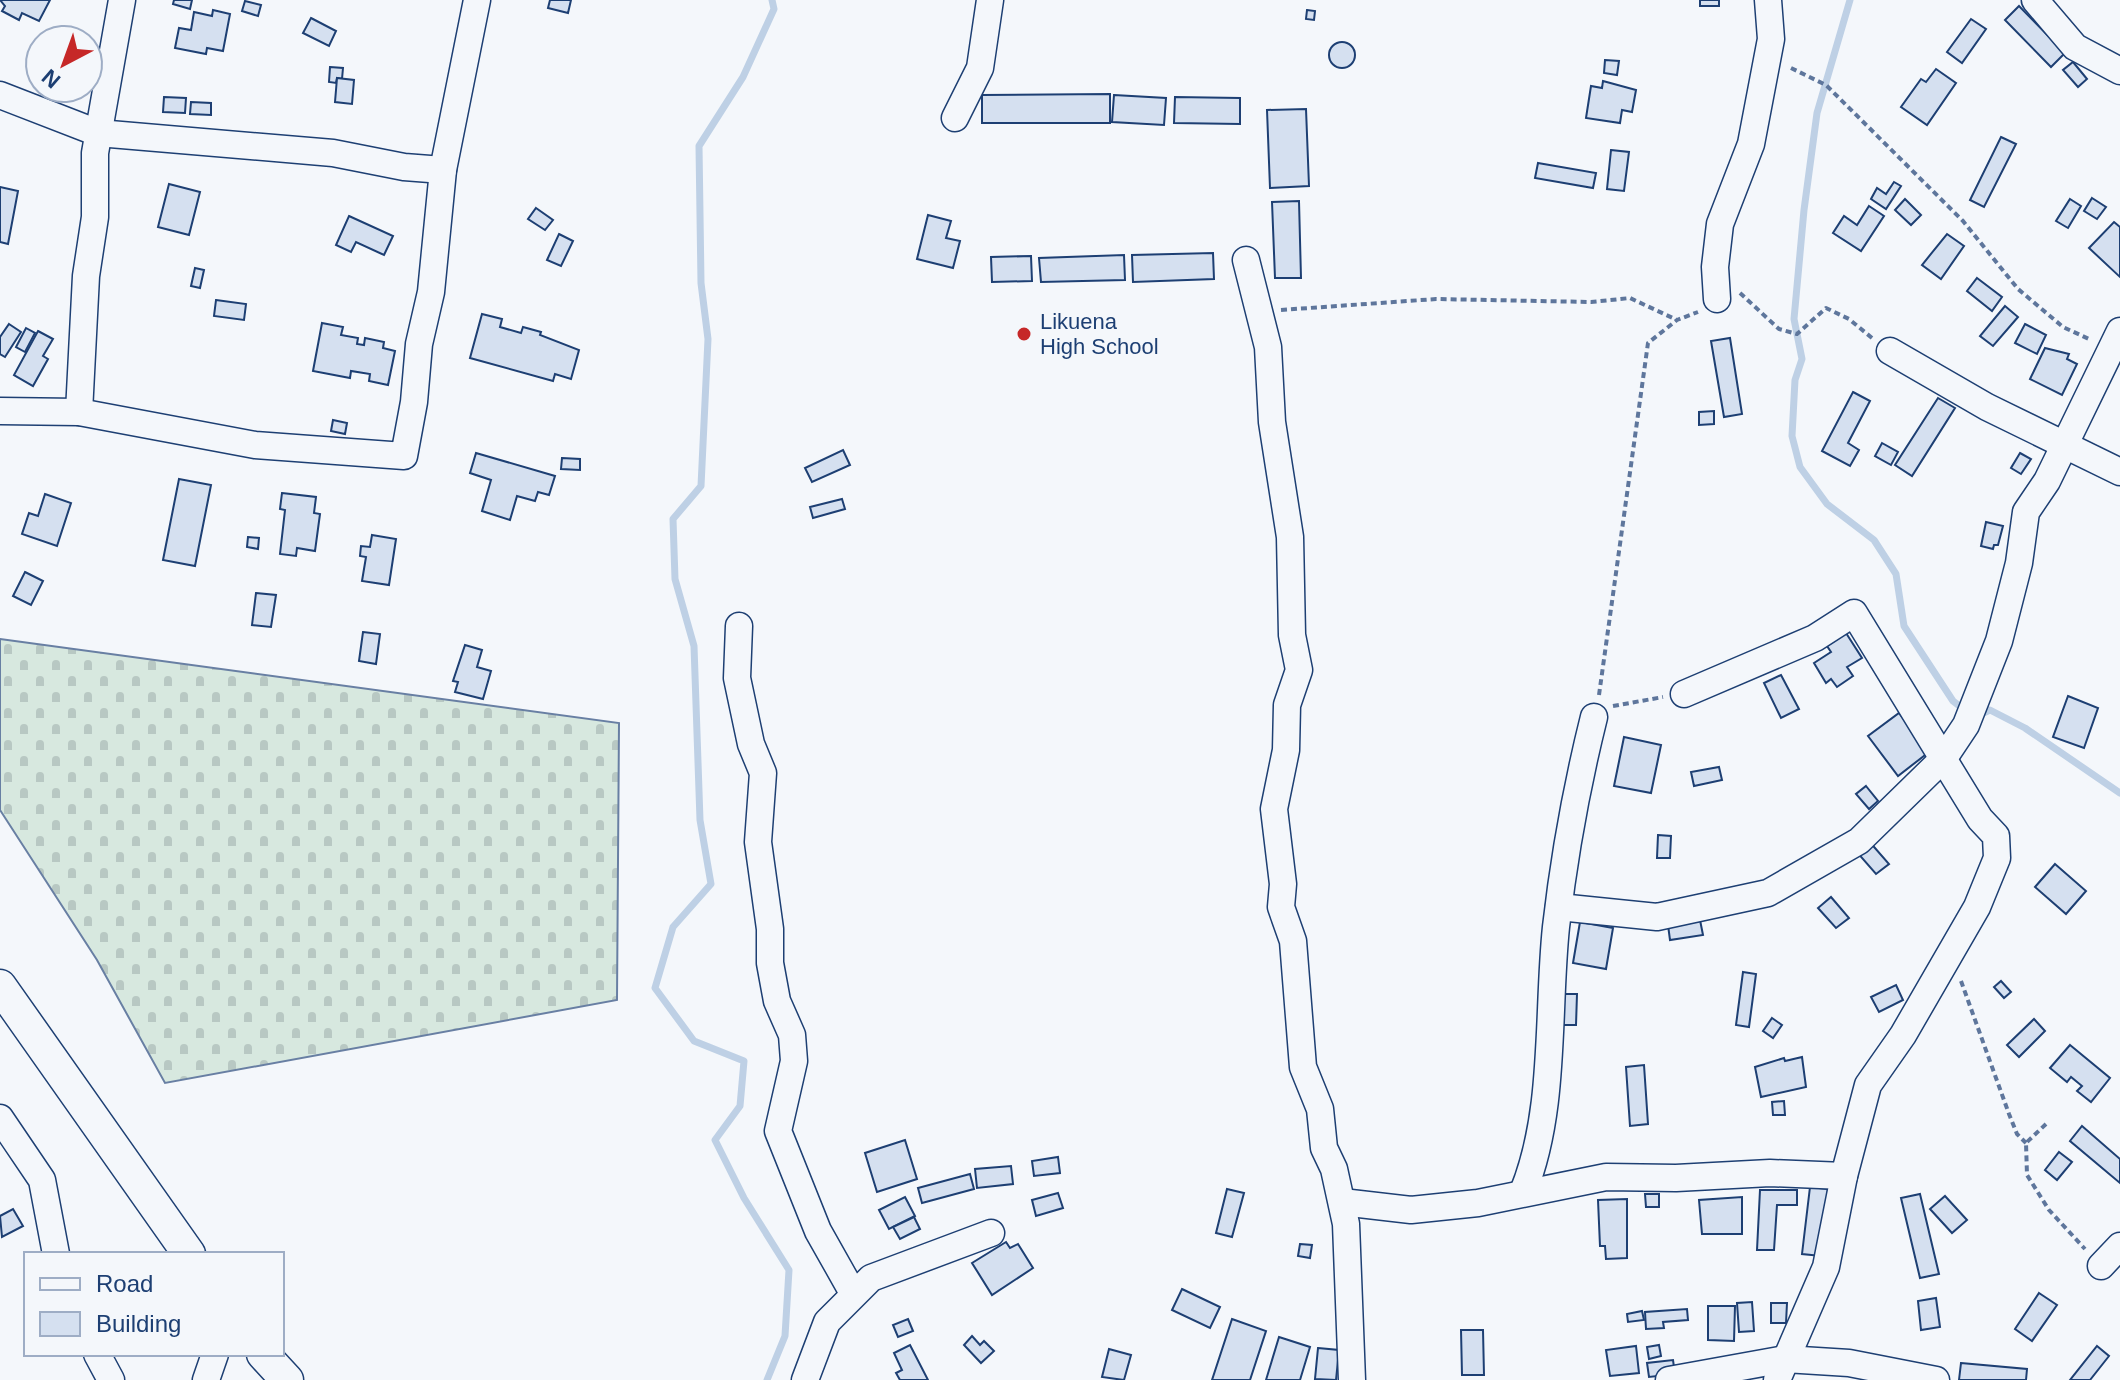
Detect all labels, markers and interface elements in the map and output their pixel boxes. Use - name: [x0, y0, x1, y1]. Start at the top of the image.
- north arrow: [24, 24, 104, 104]
- text: N: [37, 64, 65, 93]
- place label: Likuena High School: [1040, 309, 1159, 359]
- marker: Likuena High School: [1015, 325, 1033, 343]
- legend: [24, 1252, 284, 1356]
- text: Road: [96, 1270, 153, 1297]
- text: Building: [96, 1310, 181, 1337]

